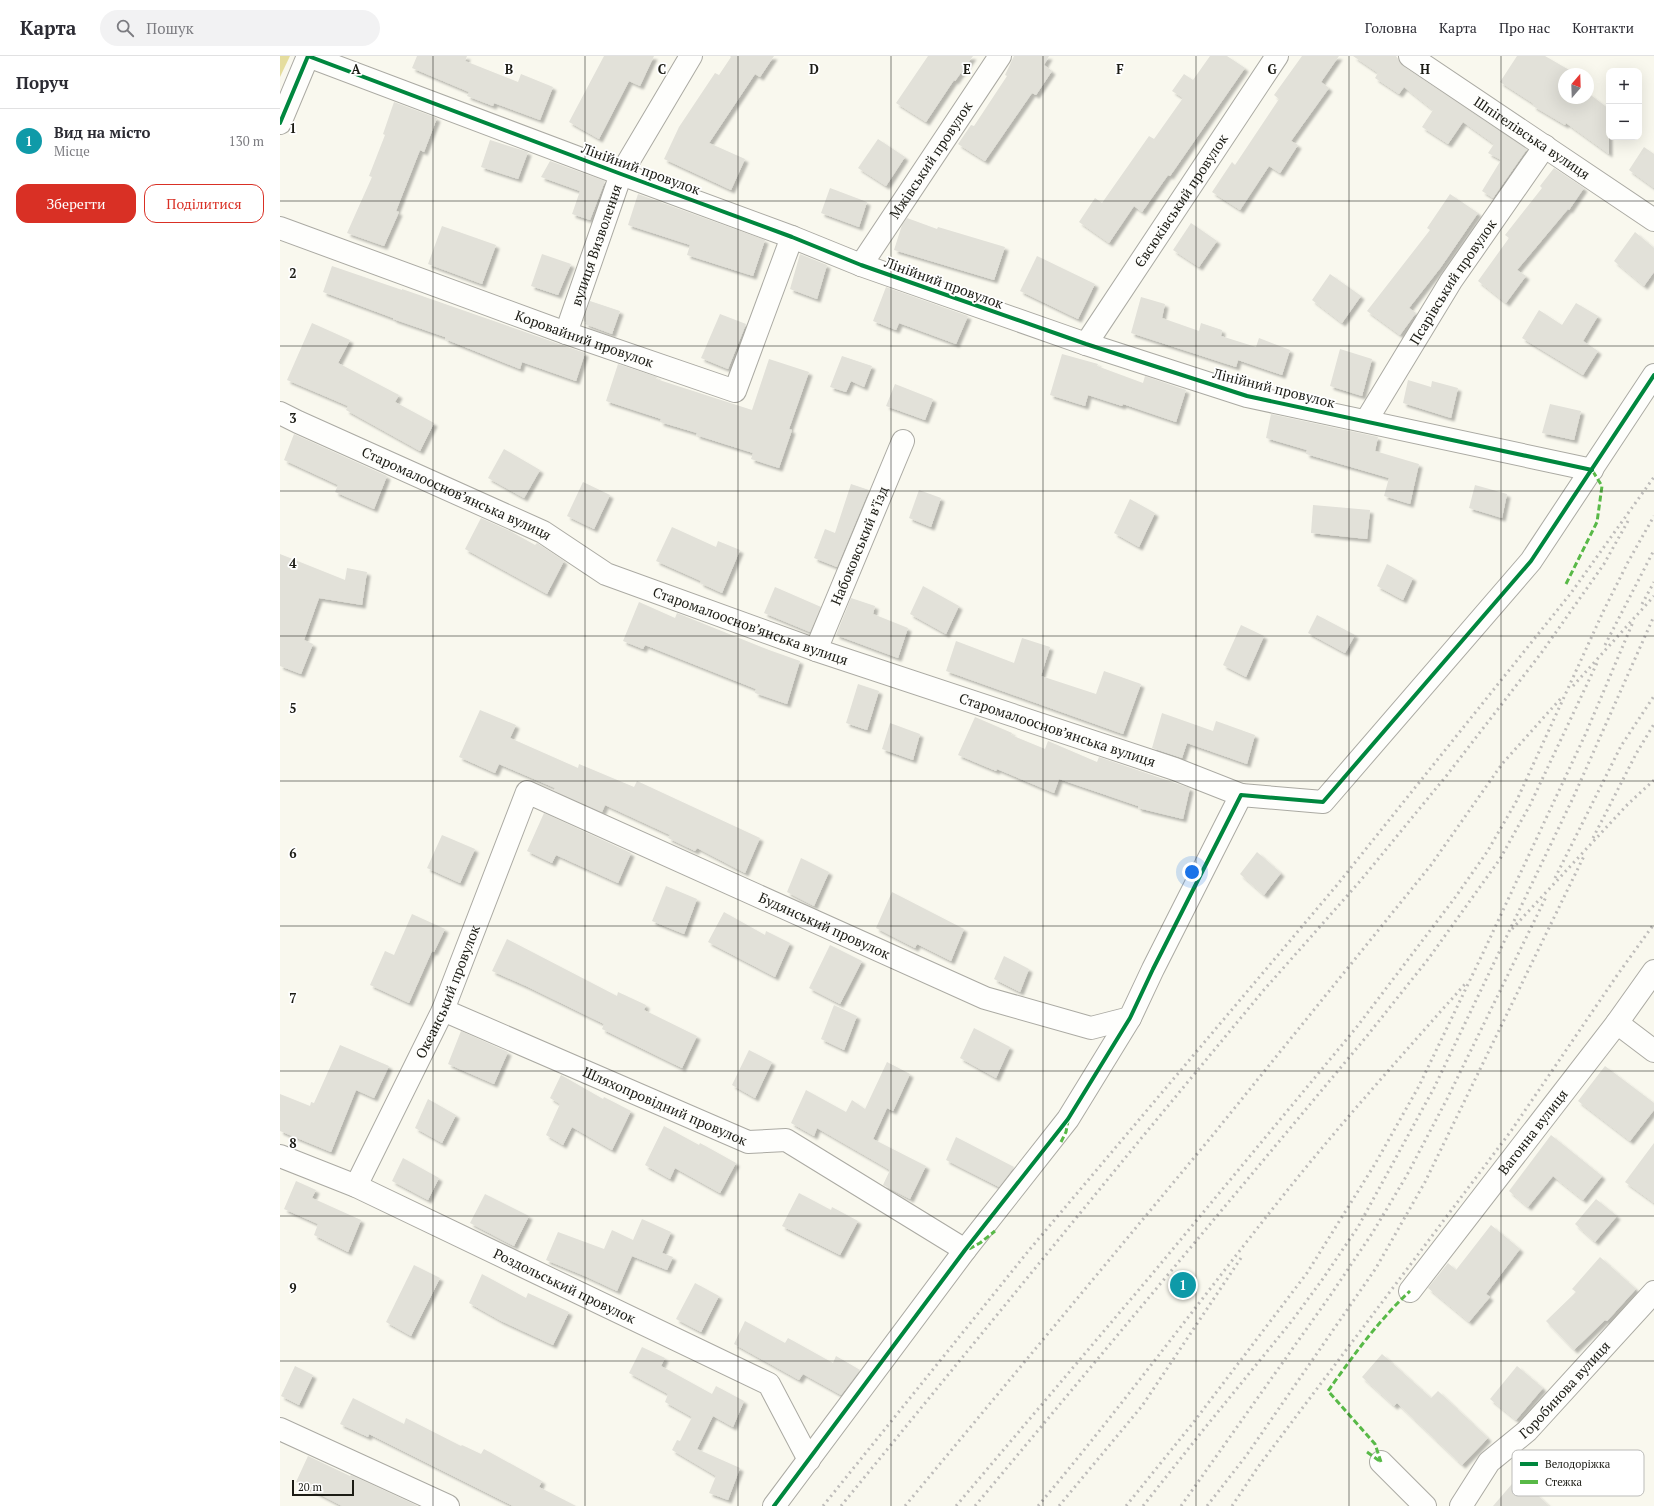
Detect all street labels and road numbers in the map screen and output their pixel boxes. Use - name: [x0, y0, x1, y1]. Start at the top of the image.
- street label: Шпігелівська вулиця: [1471, 92, 1594, 183]
- street label: Мжівський провулок: [885, 97, 976, 222]
- street label: Євсюківський провулок: [1130, 130, 1232, 271]
- street label: Лінійний провулок: [578, 138, 704, 199]
- street label: вулиця Визволення: [566, 182, 626, 308]
- street label: Псарівський провулок: [1405, 215, 1501, 348]
- street label: Лінійний провулок: [881, 252, 1007, 313]
- street label: Коровайний провулок: [513, 305, 657, 372]
- street label: Лінійний провулок: [1210, 363, 1338, 412]
- street label: Старомалооснов’янська вулиця: [359, 442, 555, 544]
- street label: Набоковський в’їзд: [826, 483, 892, 608]
- street label: Старомалооснов’янська вулиця: [650, 582, 851, 669]
- street label: Старомалооснов’янська вулиця: [957, 688, 1158, 771]
- street label: Будянський провулок: [756, 887, 894, 963]
- street label: Океанський провулок: [410, 922, 484, 1062]
- street label: Шляхопровідний провулок: [580, 1062, 751, 1150]
- street label: Вагонна вулиця: [1493, 1085, 1572, 1178]
- street label: Роздольський провулок: [491, 1243, 639, 1328]
- street label: Горобинова вулиця: [1515, 1336, 1614, 1443]

